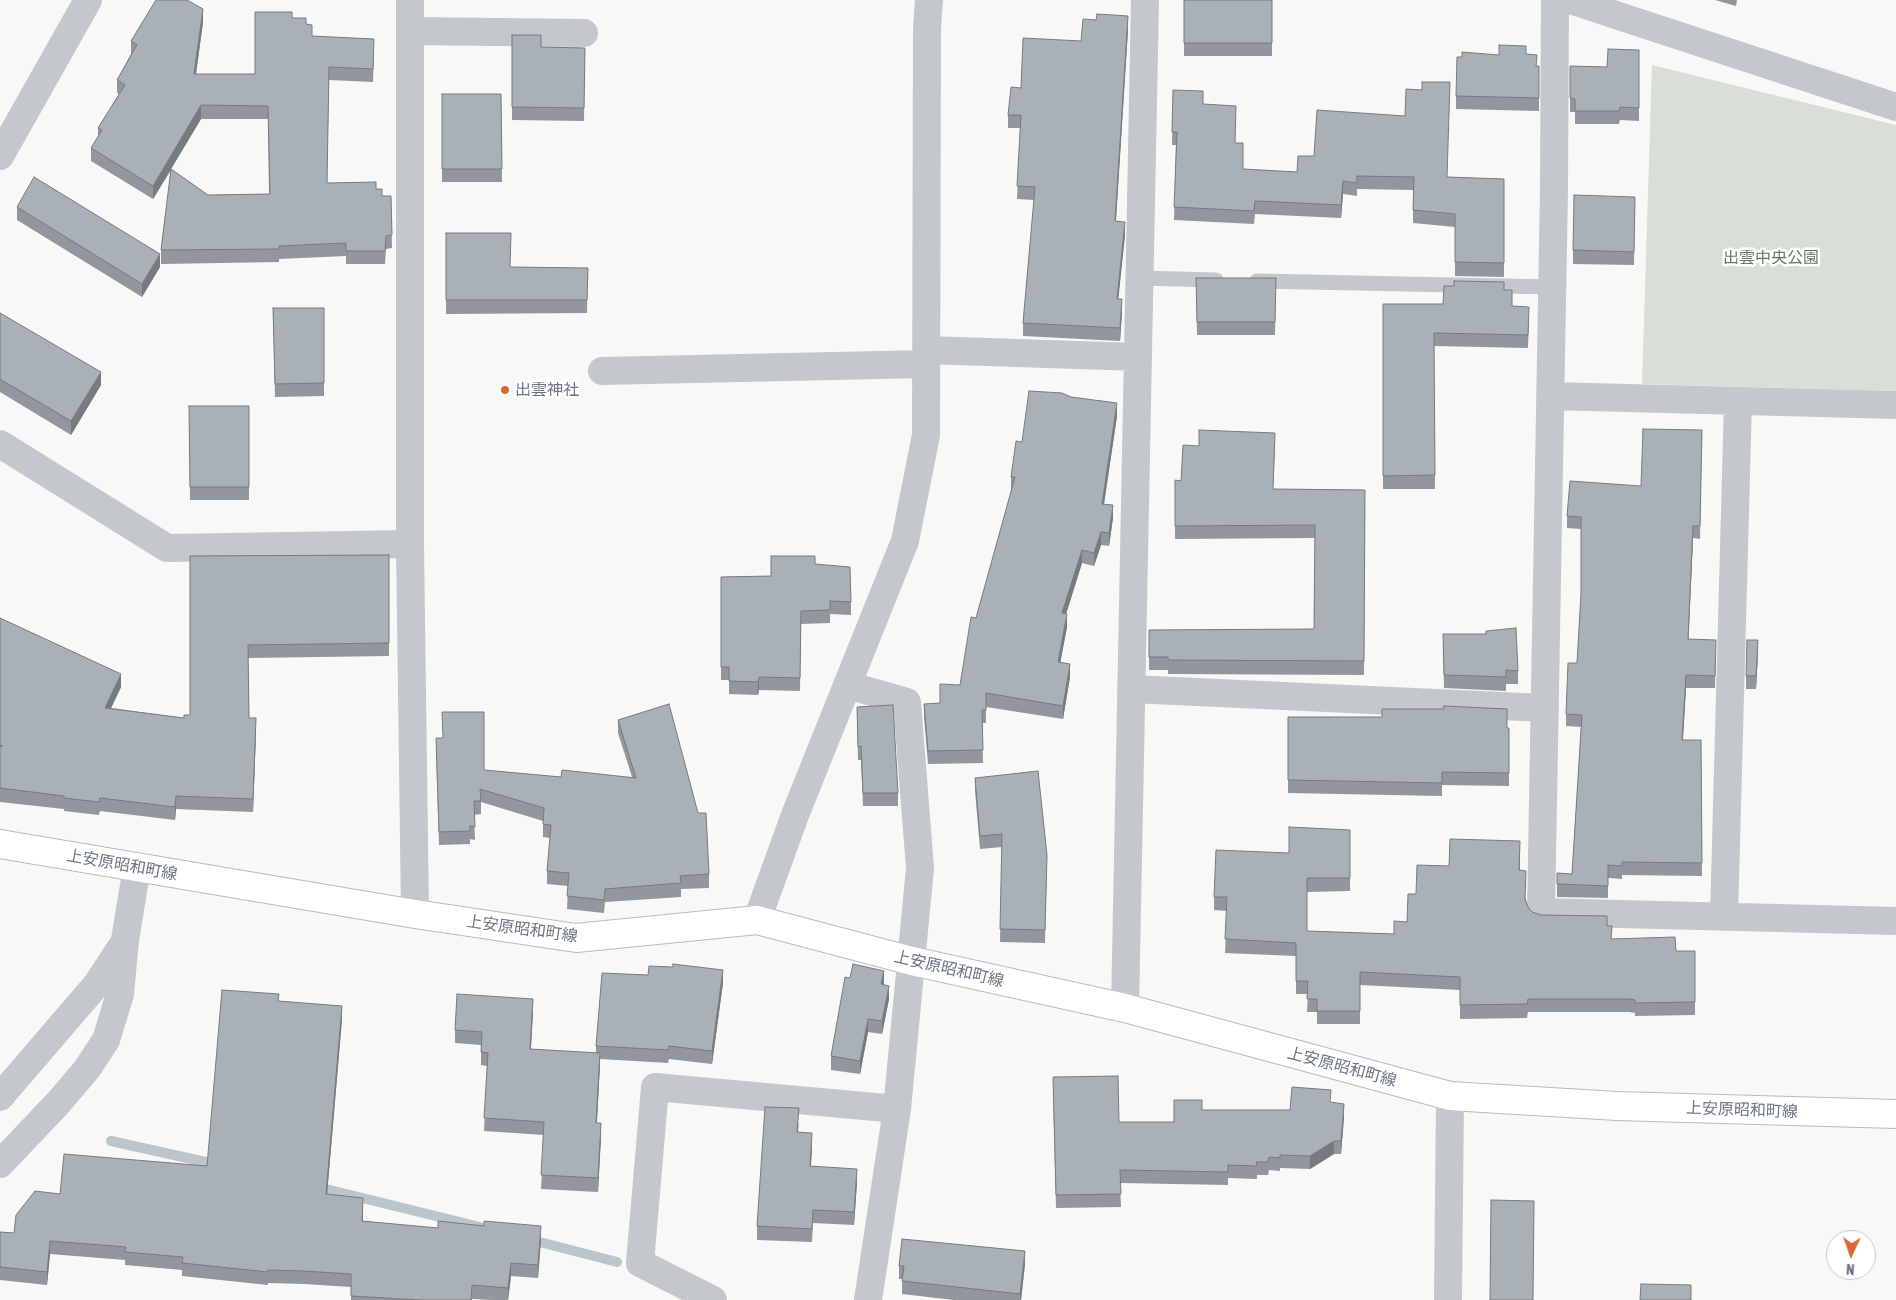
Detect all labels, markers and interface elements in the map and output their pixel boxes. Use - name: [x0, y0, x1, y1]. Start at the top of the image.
- park label: 出雲中央公園: [1723, 248, 1819, 268]
- place label: 出雲神社: [515, 380, 579, 400]
- marker: 出雲神社: [499, 384, 511, 396]
- street label: 上安原昭和町線: [65, 846, 179, 884]
- street label: 上安原昭和町線: [465, 912, 579, 946]
- street label: 上安原昭和町線: [892, 947, 1006, 991]
- street label: 上安原昭和町線: [1285, 1043, 1399, 1091]
- street label: 上安原昭和町線: [1686, 1098, 1798, 1122]
- north arrow: [1826, 1230, 1876, 1280]
- text: N: [1846, 1261, 1855, 1277]

